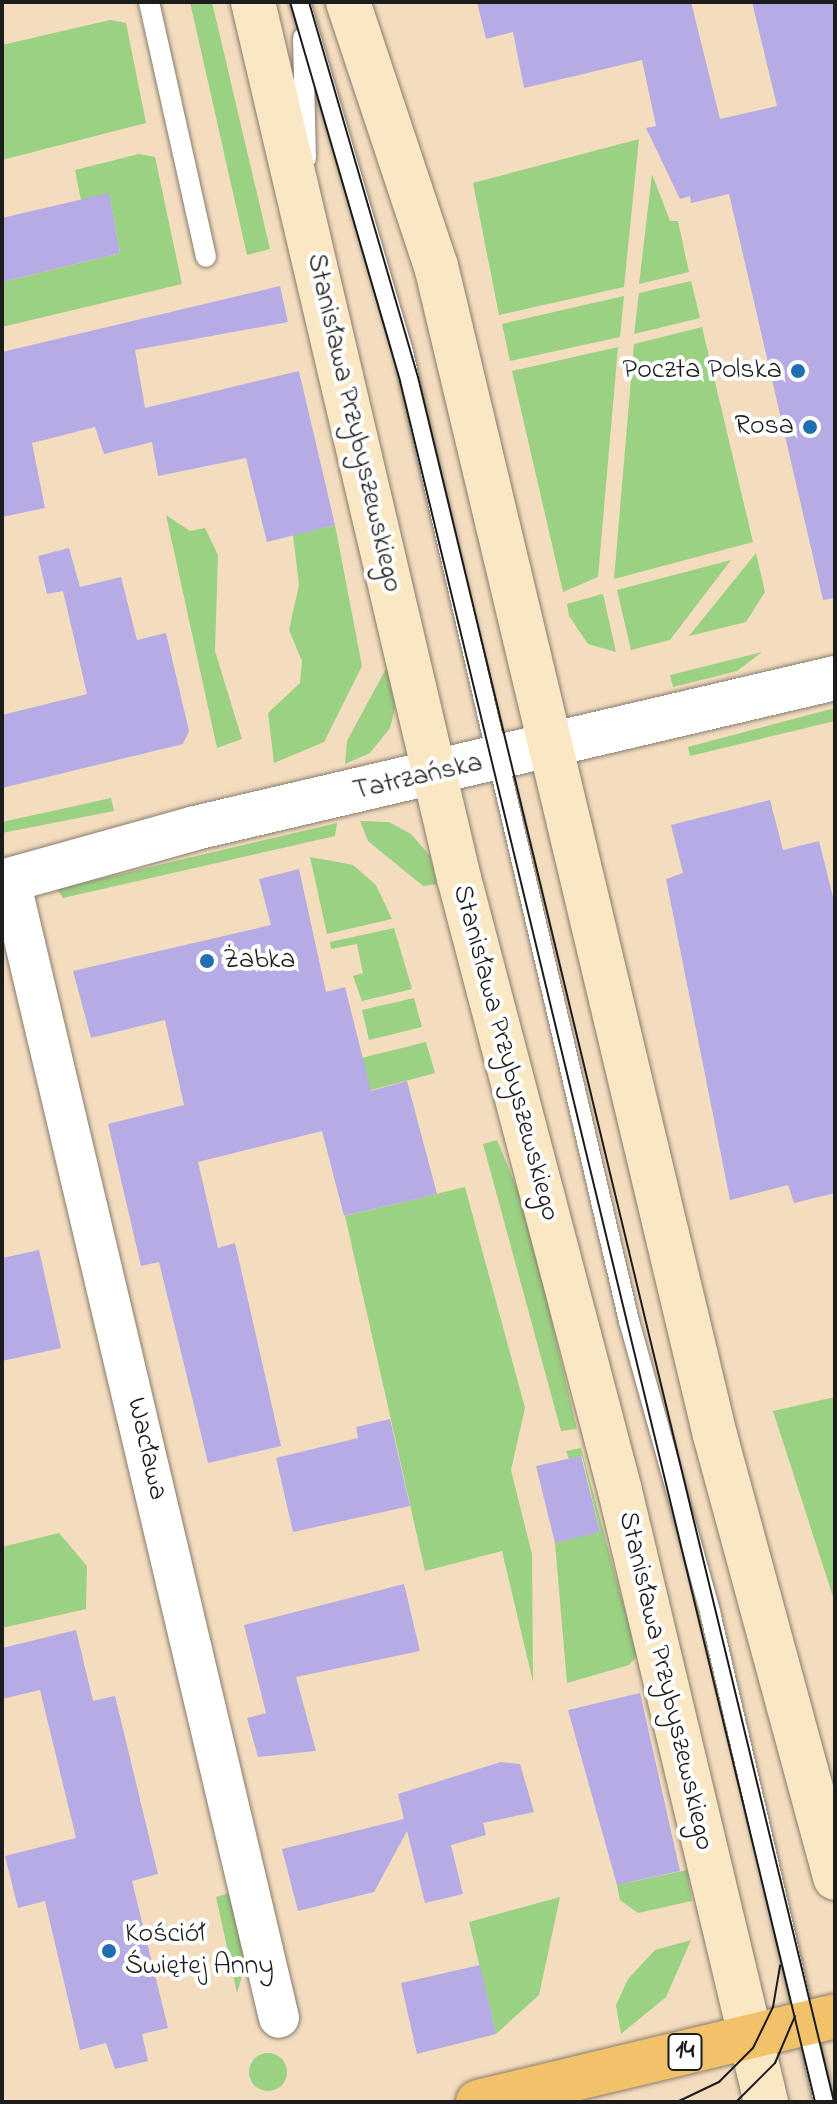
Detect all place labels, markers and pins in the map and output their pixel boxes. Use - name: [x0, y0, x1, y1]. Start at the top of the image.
- place label: Poczta Polska: [623, 354, 782, 388]
- marker: Poczta Polska: [789, 362, 807, 380]
- place label: Rosa: [735, 410, 794, 444]
- marker: Rosa: [801, 418, 819, 436]
- place label: Żabka: [223, 944, 295, 978]
- marker: Żabka: [198, 952, 216, 970]
- place label: Kościół Świętej Anny: [125, 1918, 274, 1984]
- marker: Kościół Świętej Anny: [100, 1942, 118, 1960]

